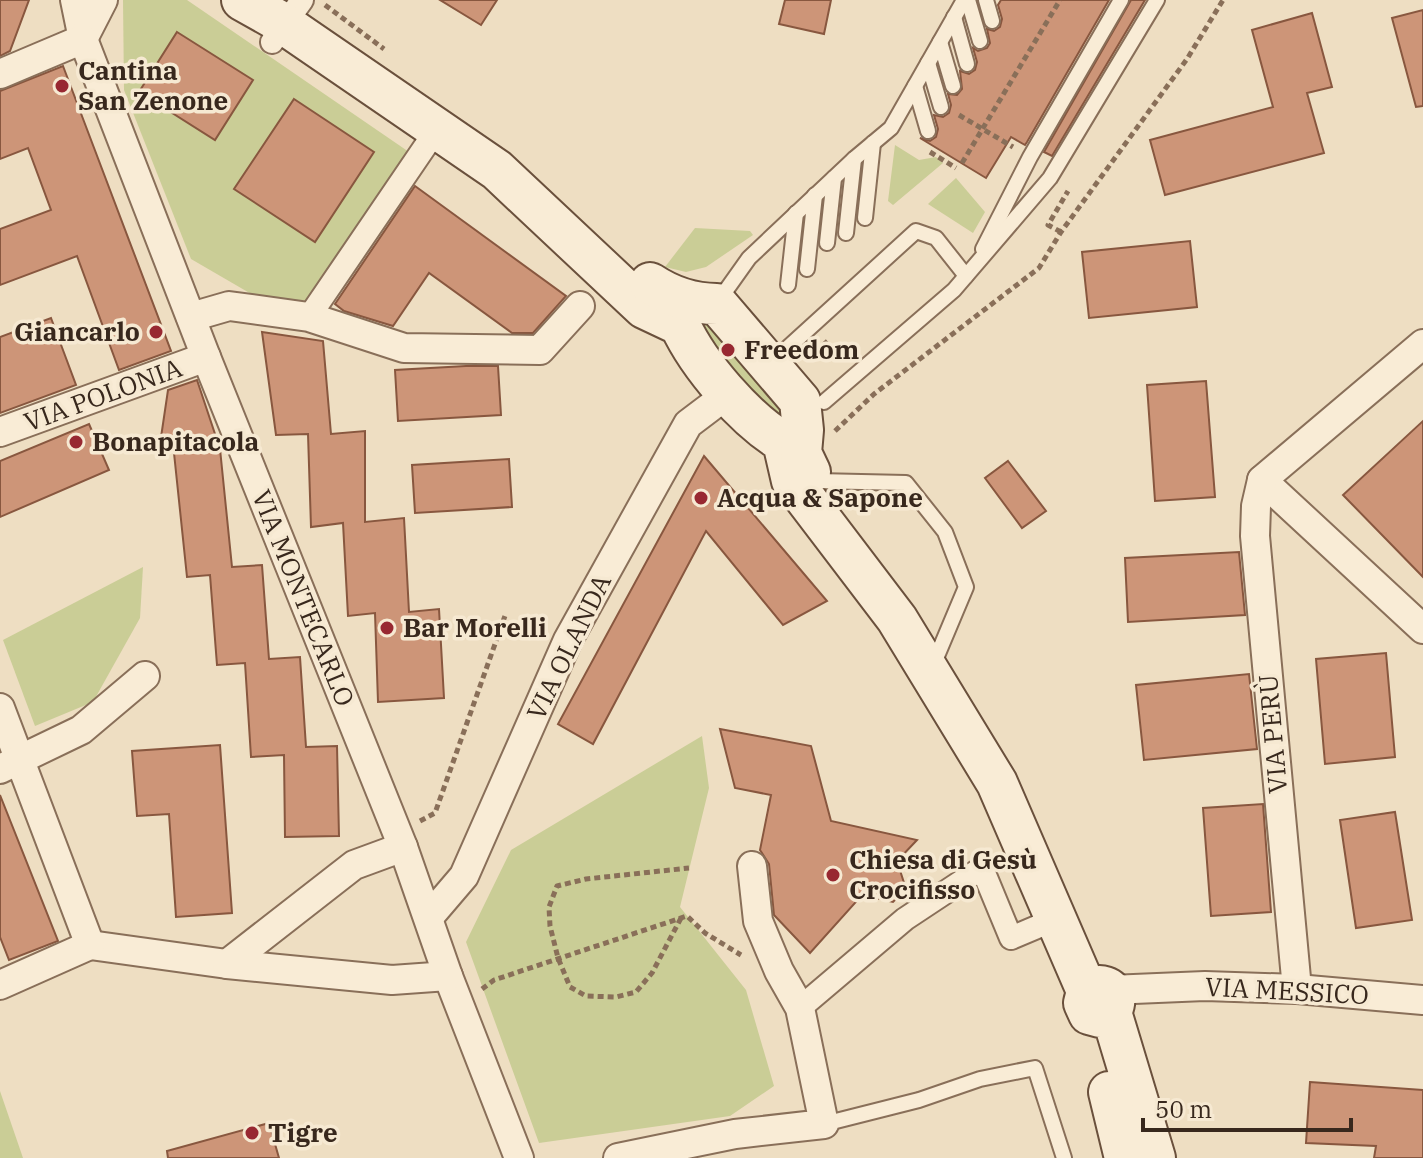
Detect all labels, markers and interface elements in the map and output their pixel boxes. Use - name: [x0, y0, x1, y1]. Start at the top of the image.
- place label: Cantina San Zenone: [78, 53, 228, 117]
- marker: Cantina San Zenone: [53, 77, 71, 95]
- place label: Giancarlo: [14, 314, 140, 348]
- marker: Giancarlo: [147, 323, 165, 341]
- place label: Freedom: [744, 332, 859, 366]
- marker: Freedom: [719, 341, 737, 359]
- street label: VIA POLONIA: [19, 350, 186, 438]
- place label: Bonapitacola: [92, 424, 260, 458]
- marker: Bonapitacola: [67, 433, 85, 451]
- place label: Acqua & Sapone: [717, 480, 923, 514]
- street label: VIA MONTECARLO: [245, 484, 363, 711]
- marker: Acqua & Sapone: [692, 489, 710, 507]
- street label: VIA OLANDA: [518, 568, 618, 725]
- place label: Bar Morelli: [403, 610, 547, 644]
- marker: Bar Morelli: [378, 619, 396, 637]
- street label: VIA PERÙ: [1250, 673, 1294, 795]
- place label: Chiesa di Gesù Crocifisso: [849, 842, 1037, 906]
- marker: Chiesa di Gesù Crocifisso: [824, 866, 842, 884]
- street label: VIA MESSICO: [1204, 969, 1370, 1011]
- scale bar: [1143, 1082, 1351, 1132]
- text: 50 m: [1155, 1093, 1212, 1125]
- place label: Tigre: [268, 1115, 338, 1149]
- marker: Tigre: [243, 1124, 261, 1142]

